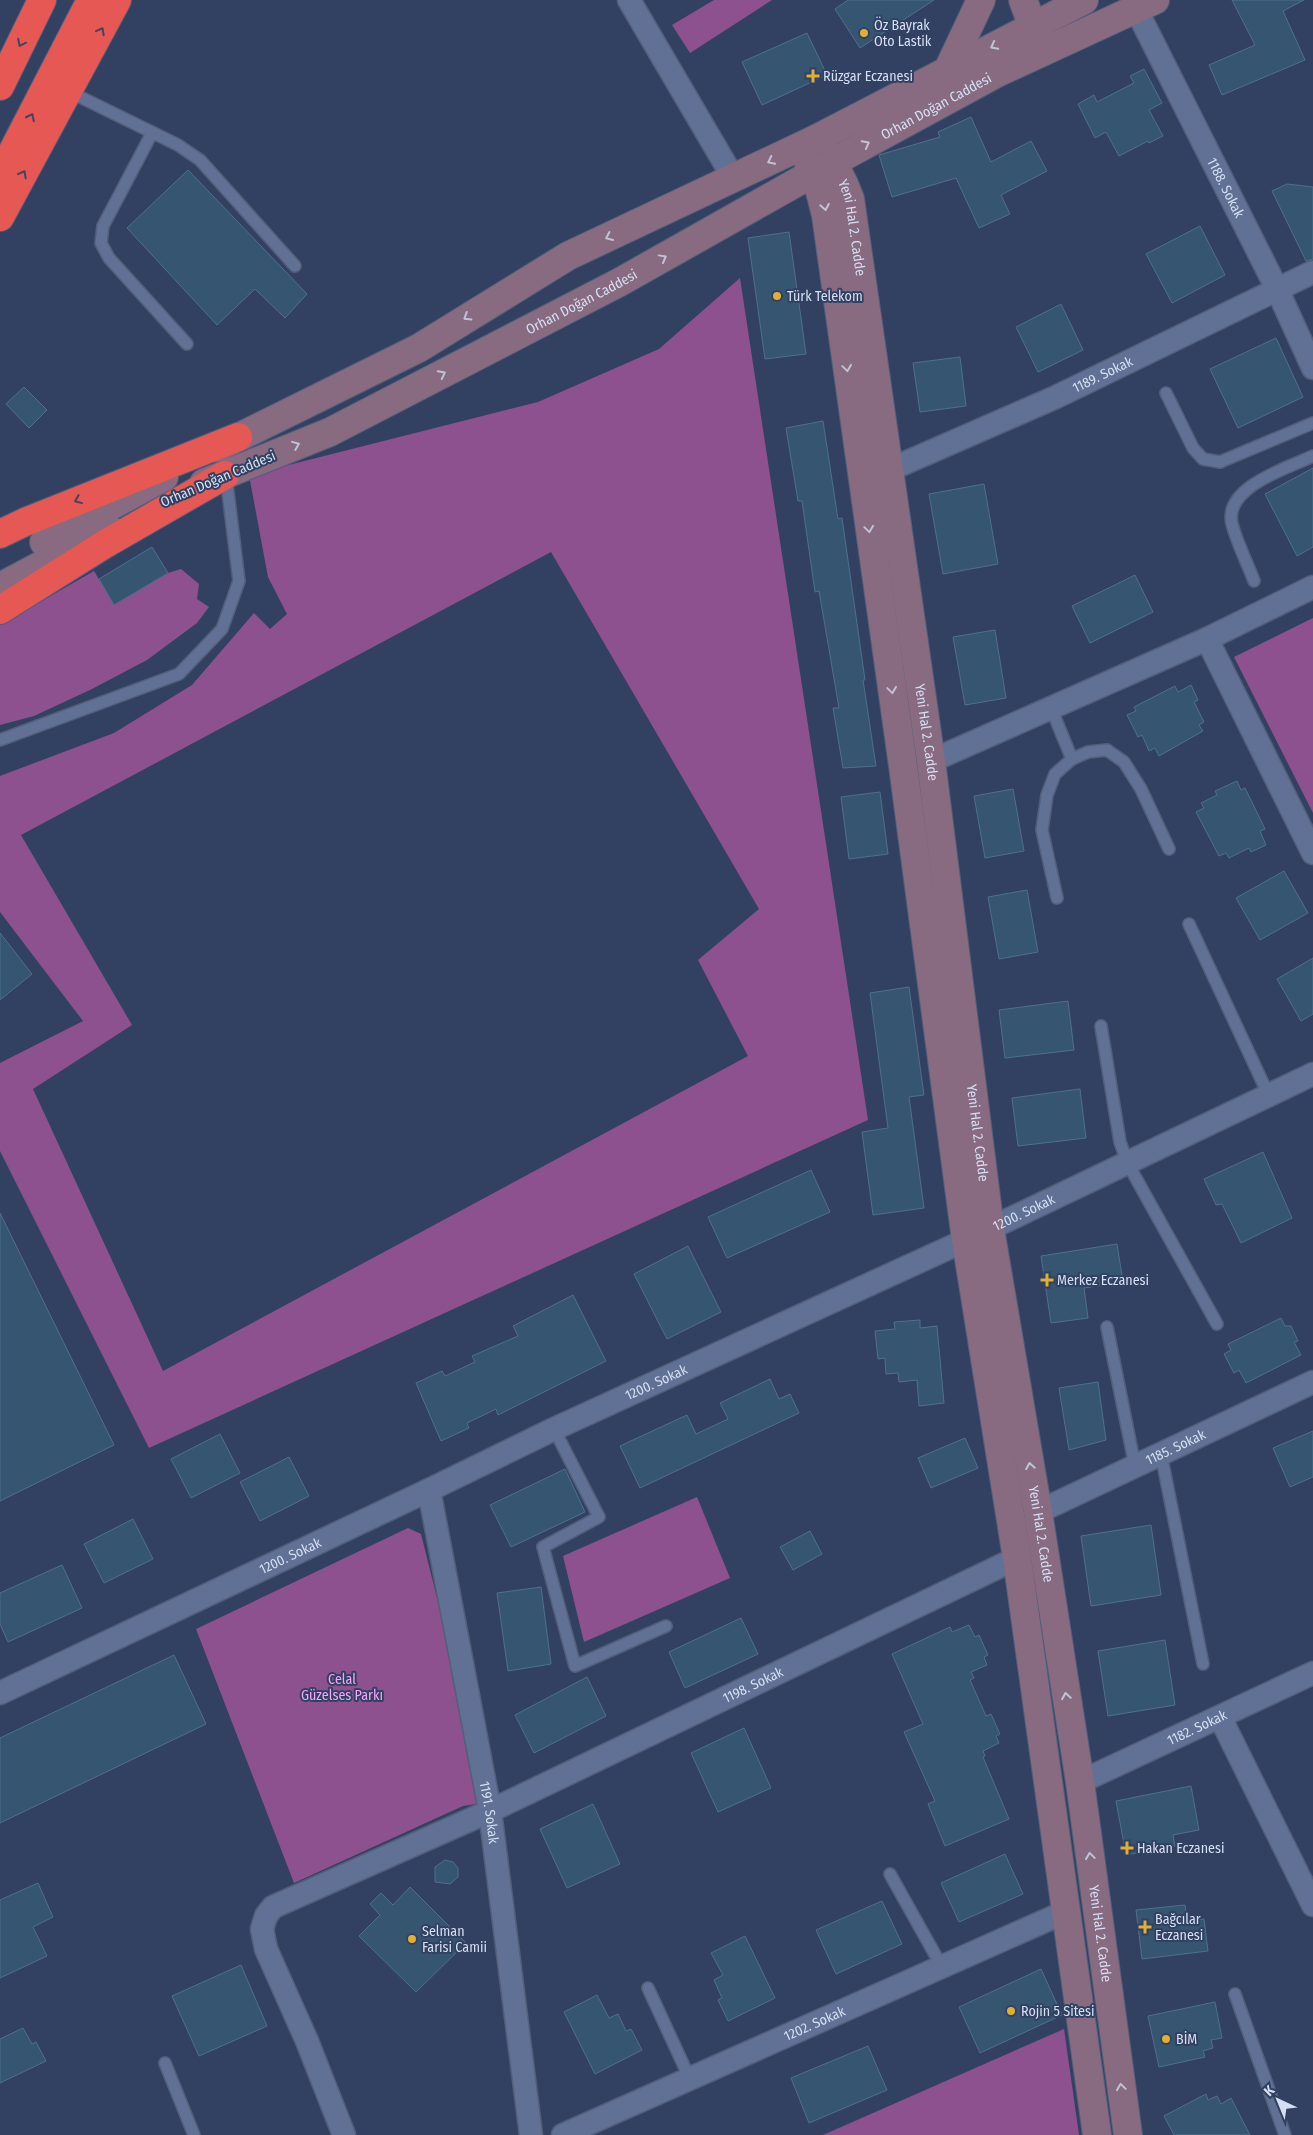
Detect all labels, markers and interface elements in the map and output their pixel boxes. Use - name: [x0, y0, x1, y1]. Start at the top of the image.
- place label: Öz Bayrak Oto Lastik: [874, 16, 932, 50]
- one-way arrow: [94, 27, 104, 36]
- marker: Öz Bayrak Oto Lastik: [858, 27, 870, 39]
- one-way arrow: [17, 38, 27, 47]
- one-way arrow: [990, 40, 999, 50]
- place label: Rüzgar Eczanesi: [823, 68, 913, 85]
- street label: Orhan Doğan Caddesi: [878, 69, 994, 143]
- marker: Rüzgar Eczanesi: [807, 70, 819, 82]
- one-way arrow: [25, 113, 35, 122]
- one-way arrow: [861, 140, 870, 150]
- one-way arrow: [768, 154, 777, 164]
- street label: 1188. Sokak: [1204, 155, 1248, 221]
- one-way arrow: [17, 170, 27, 179]
- street label: Yeni Hal 2. Cadde: [835, 177, 869, 277]
- one-way arrow: [819, 203, 829, 212]
- one-way arrow: [605, 231, 614, 242]
- one-way arrow: [658, 254, 667, 264]
- street label: Orhan Doğan Caddesi: [523, 266, 640, 338]
- place label: Türk Telekom: [787, 288, 863, 305]
- marker: Türk Telekom: [771, 290, 783, 302]
- one-way arrow: [464, 311, 473, 321]
- street label: 1189. Sokak: [1070, 352, 1136, 396]
- one-way arrow: [841, 365, 852, 373]
- one-way arrow: [437, 370, 446, 380]
- one-way arrow: [291, 441, 300, 452]
- street label: Orhan Doğan Caddesi: [158, 447, 278, 511]
- one-way arrow: [75, 494, 83, 504]
- one-way arrow: [864, 525, 874, 534]
- street label: Yeni Hal 2. Cadde: [911, 683, 942, 782]
- one-way arrow: [886, 687, 897, 695]
- street label: Yeni Hal 2. Cadde: [963, 1083, 992, 1183]
- street label: 1200. Sokak: [990, 1190, 1058, 1234]
- place label: Merkez Eczanesi: [1057, 1272, 1149, 1289]
- marker: Merkez Eczanesi: [1041, 1274, 1053, 1286]
- street label: 1200. Sokak: [622, 1360, 690, 1404]
- street label: 1185. Sokak: [1143, 1425, 1209, 1469]
- one-way arrow: [1025, 1462, 1035, 1470]
- street label: Yeni Hal 2. Cadde: [1025, 1484, 1057, 1584]
- street label: 1200. Sokak: [256, 1534, 324, 1578]
- street label: 1198. Sokak: [720, 1663, 786, 1707]
- park label: Celal Güzelses Parkı: [301, 1671, 383, 1704]
- one-way arrow: [1061, 1691, 1072, 1699]
- street label: 1182. Sokak: [1164, 1706, 1230, 1749]
- street label: 1191. Sokak: [476, 1780, 503, 1845]
- place label: Hakan Eczanesi: [1137, 1840, 1225, 1857]
- marker: Hakan Eczanesi: [1121, 1842, 1133, 1854]
- one-way arrow: [1085, 1852, 1095, 1861]
- street label: Yeni Hal 2. Cadde: [1086, 1884, 1116, 1983]
- place label: Bağcılar Eczanesi: [1155, 1911, 1203, 1944]
- marker: Bağcılar Eczanesi: [1139, 1921, 1151, 1933]
- place label: Selman Farisi Camii: [422, 1923, 487, 1956]
- marker: Selman Farisi Camii: [406, 1933, 418, 1945]
- street label: 1202. Sokak: [781, 2002, 848, 2044]
- place label: Rojin 5 Sitesi: [1021, 2003, 1095, 2020]
- marker: Rojin 5 Sitesi: [1005, 2005, 1017, 2017]
- place label: BİM: [1176, 2031, 1197, 2048]
- marker: BİM: [1160, 2033, 1172, 2045]
- north arrow: [1253, 2075, 1303, 2125]
- text: K: [1260, 2081, 1279, 2100]
- one-way arrow: [1116, 2082, 1127, 2090]

